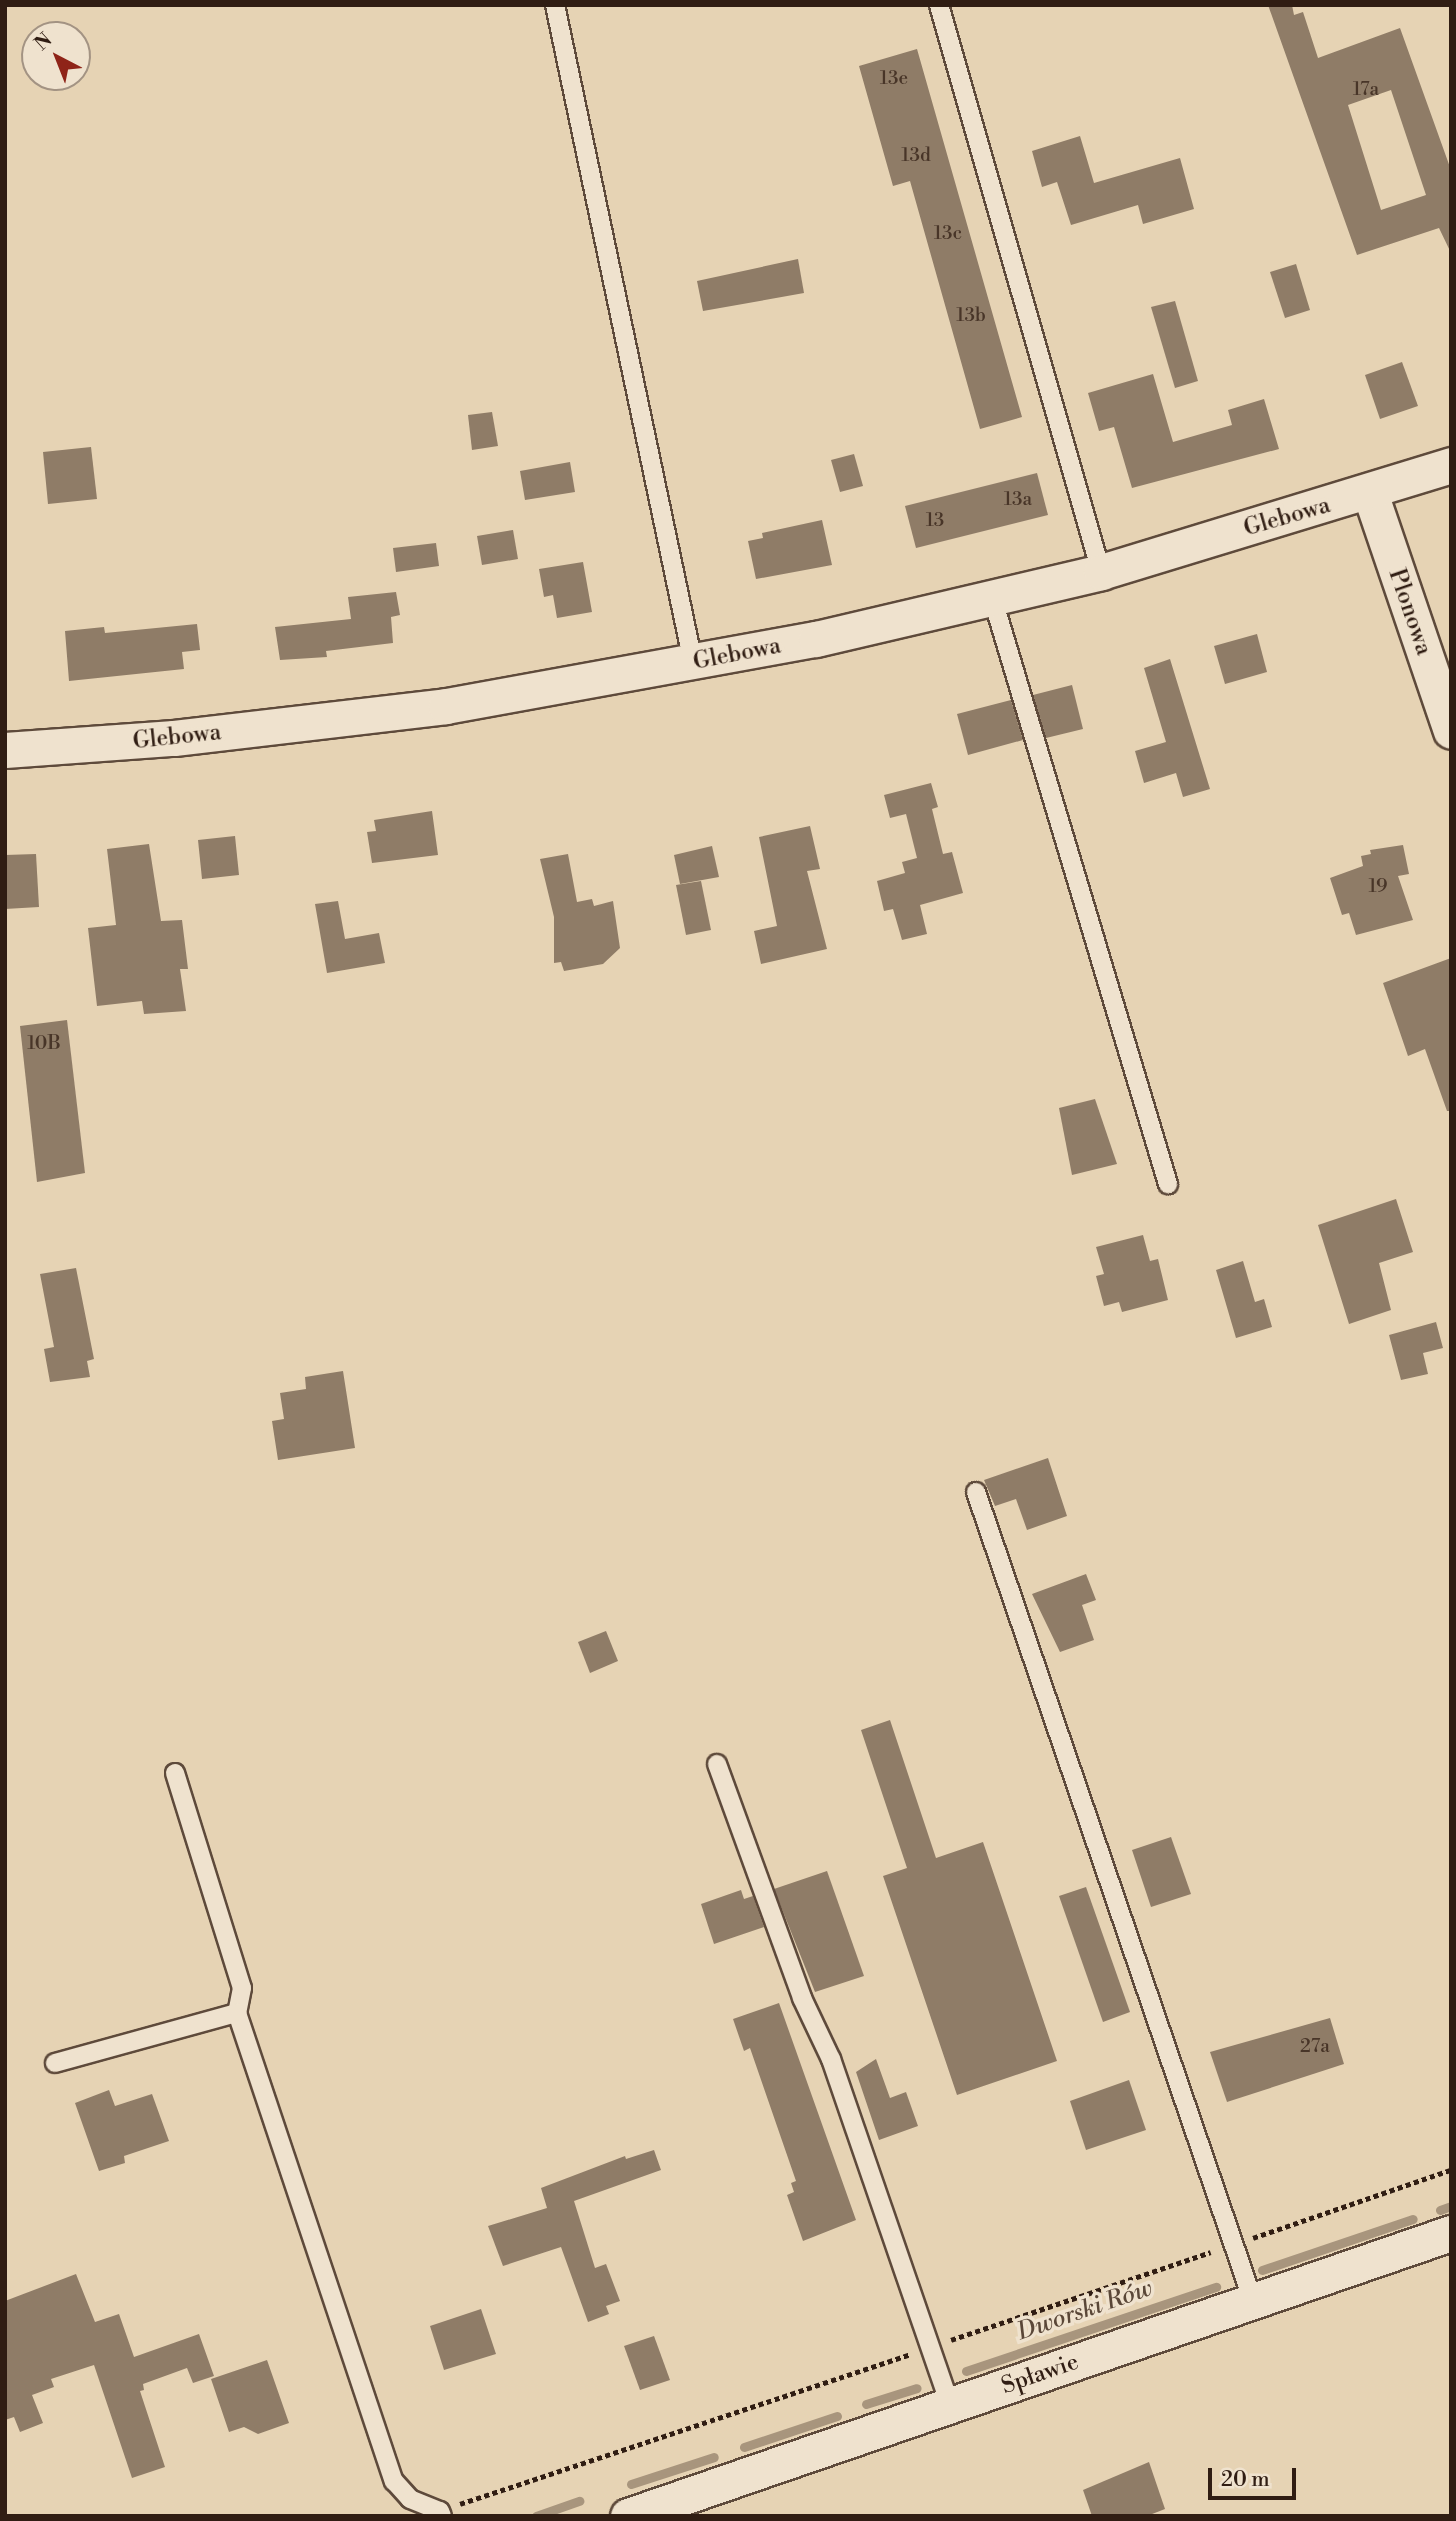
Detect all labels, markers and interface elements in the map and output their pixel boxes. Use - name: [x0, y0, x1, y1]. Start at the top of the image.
- north arrow: [21, 21, 91, 91]
- text: N: [30, 28, 57, 56]
- house number: 13e: [880, 68, 908, 90]
- house number: 17a: [1353, 79, 1379, 101]
- house number: 13d: [901, 145, 931, 167]
- house number: 13c: [934, 223, 962, 245]
- house number: 13b: [956, 305, 986, 327]
- house number: 13a: [1004, 489, 1032, 511]
- street label: Glebowa: [1241, 492, 1333, 542]
- house number: 13: [926, 510, 944, 532]
- street label: Plonowa: [1382, 565, 1438, 659]
- street label: Glebowa: [691, 632, 783, 676]
- street label: Glebowa: [131, 719, 223, 755]
- house number: 19: [1368, 876, 1388, 898]
- house number: 10B: [27, 1033, 61, 1055]
- house number: 27a: [1300, 2036, 1330, 2058]
- water label: Dworski Rów: [1014, 2274, 1156, 2348]
- street label: Spławie: [998, 2348, 1082, 2400]
- scale bar: [1211, 2454, 1298, 2498]
- text: 20 m: [1221, 2467, 1270, 2493]

